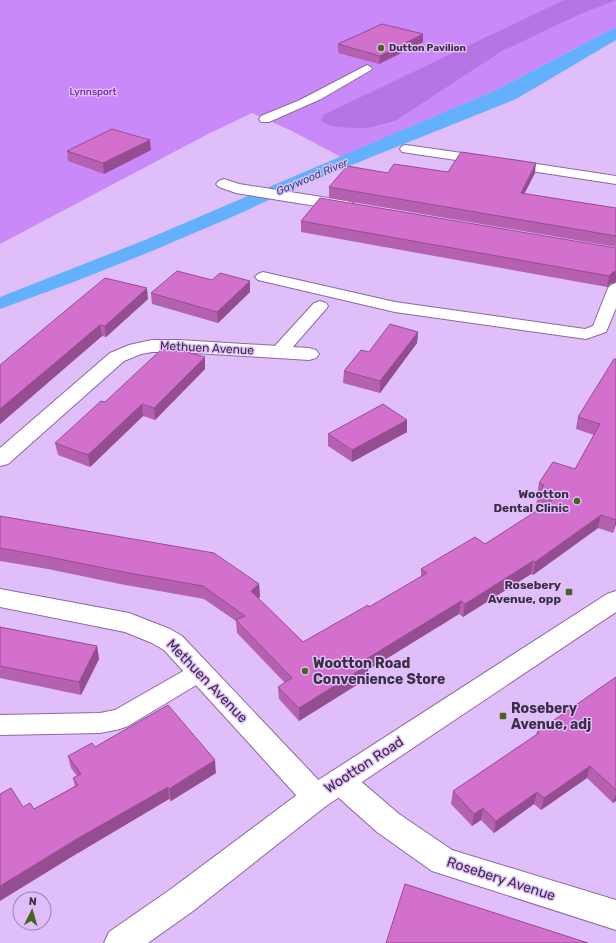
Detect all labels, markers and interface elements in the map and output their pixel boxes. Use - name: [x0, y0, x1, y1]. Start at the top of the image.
- place label: Dutton Pavilion: [389, 42, 466, 54]
- marker: Dutton Pavilion: [376, 43, 386, 53]
- park label: Lynnsport: [70, 86, 116, 98]
- water label: Gaywood River: [274, 156, 351, 198]
- street label: Methuen Avenue: [160, 339, 255, 357]
- place label: Wootton Dental Clinic: [493, 487, 569, 515]
- marker: Wootton Dental Clinic: [572, 496, 582, 506]
- place label: Rosebery Avenue, opp: [488, 578, 561, 606]
- marker: Rosebery Avenue, opp: [564, 587, 574, 597]
- street label: Methuen Avenue: [163, 636, 251, 726]
- place label: Wootton Road Convenience Store: [313, 655, 445, 688]
- marker: Wootton Road Convenience Store: [300, 666, 310, 676]
- place label: Rosebery Avenue, adj: [511, 700, 591, 733]
- marker: Rosebery Avenue, adj: [498, 711, 508, 721]
- street label: Wootton Road: [321, 733, 407, 797]
- street label: Rosebery Avenue: [445, 853, 558, 905]
- north arrow: [12, 891, 52, 931]
- text: N: [28, 895, 37, 908]

